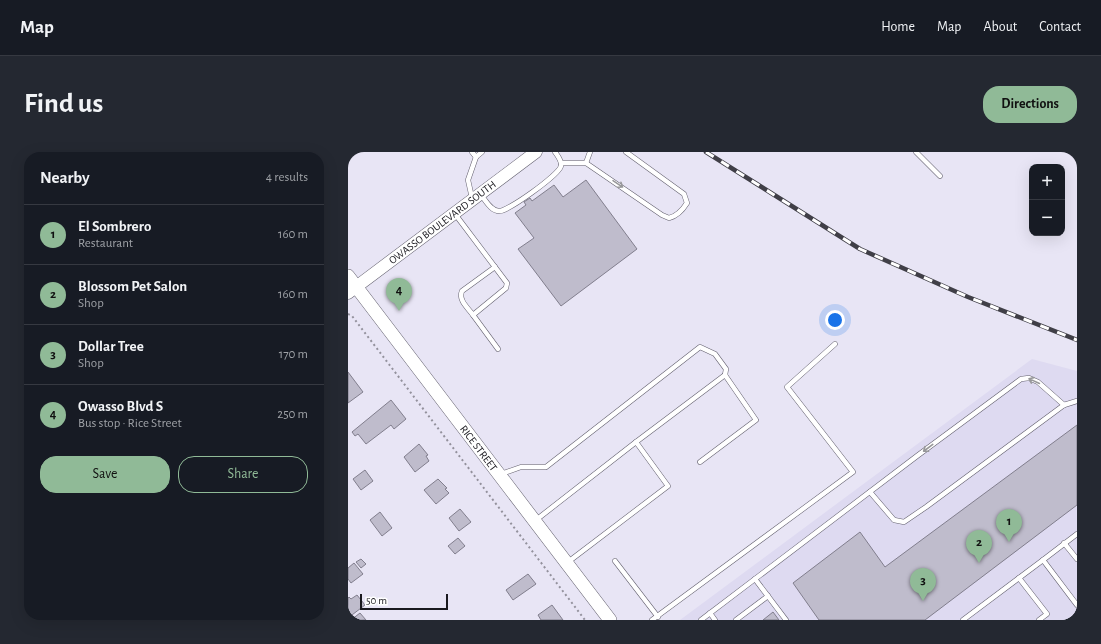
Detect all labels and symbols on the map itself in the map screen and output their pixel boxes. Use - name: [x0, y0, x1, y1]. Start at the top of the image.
- street label: OWASSO BOULEVARD SOUTH: [387, 179, 498, 266]
- one-way arrow: [612, 180, 623, 188]
- pin: 4: [386, 278, 412, 311]
- your location: [825, 310, 845, 330]
- one-way arrow: [1028, 377, 1040, 384]
- street label: RICE STREET: [458, 423, 500, 474]
- one-way arrow: [922, 444, 933, 452]
- pin: 1: [996, 509, 1022, 542]
- pin: 2: [966, 530, 992, 563]
- pin: 3: [910, 568, 936, 601]
- scale bar: [360, 592, 448, 611]

